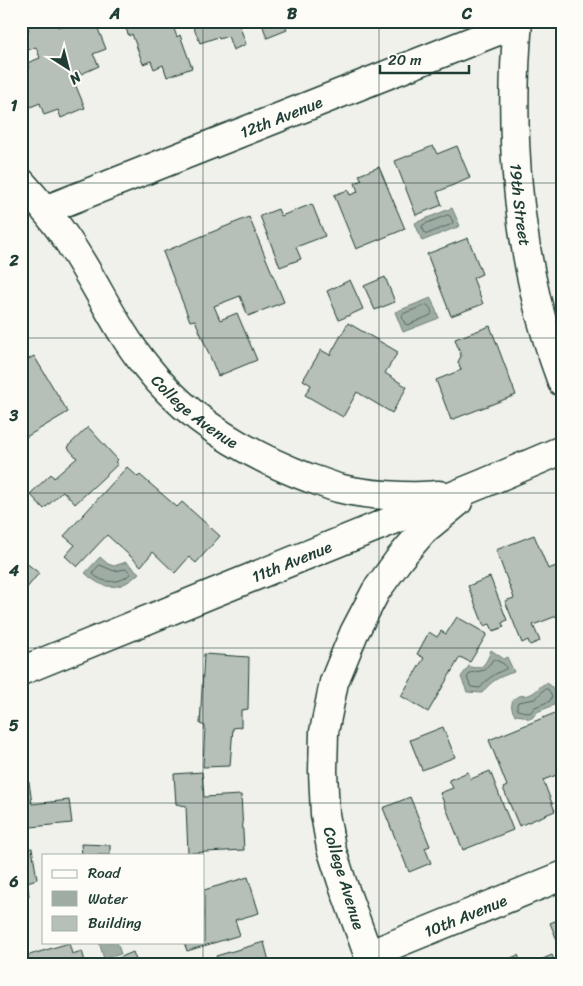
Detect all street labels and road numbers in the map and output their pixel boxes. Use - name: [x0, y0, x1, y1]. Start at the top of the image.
- street label: 12th Avenue: [236, 87, 327, 146]
- street label: 19th Street: [502, 162, 540, 248]
- street label: College Avenue: [144, 367, 244, 457]
- street label: 11th Avenue: [247, 532, 336, 591]
- street label: College Avenue: [315, 823, 374, 933]
- street label: 10th Avenue: [419, 885, 512, 945]

